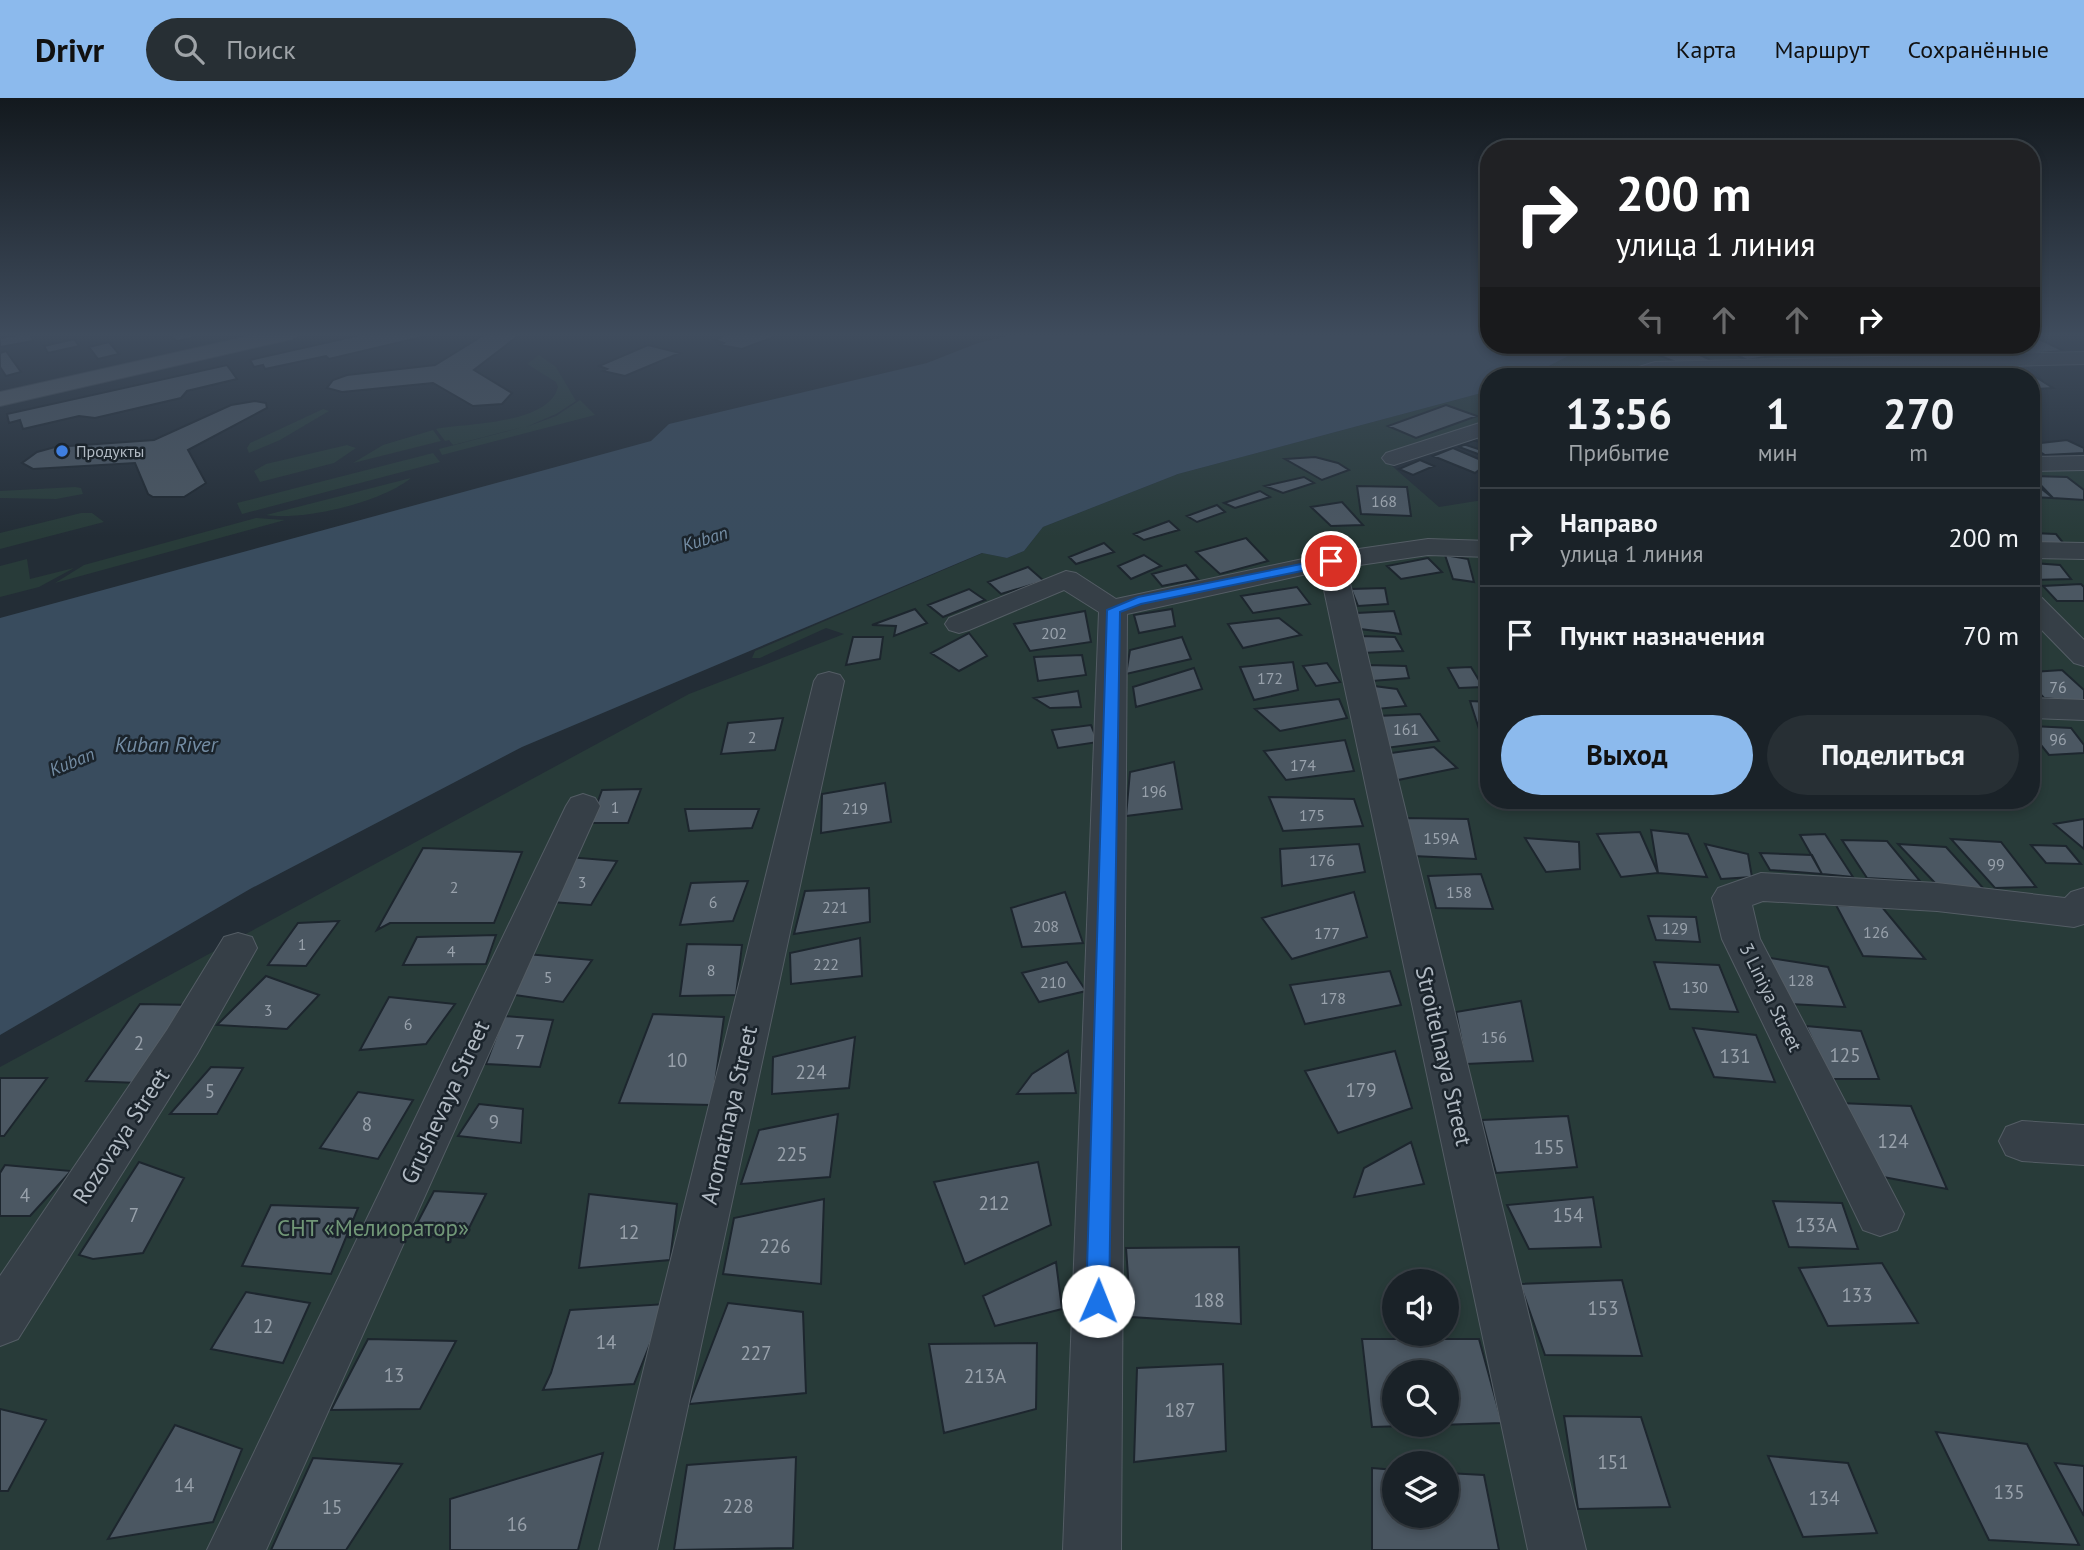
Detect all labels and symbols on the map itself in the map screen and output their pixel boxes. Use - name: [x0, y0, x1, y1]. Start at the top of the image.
- place label: Продукты: [76, 441, 144, 461]
- marker: Продукты: [54, 443, 70, 459]
- house number: 168: [1371, 491, 1397, 511]
- water label: Kuban: [679, 521, 731, 556]
- pin: [1301, 531, 1361, 591]
- house number: 202: [1041, 623, 1067, 643]
- house number: 172: [1257, 668, 1283, 688]
- house number: 76: [2049, 677, 2067, 697]
- house number: 161: [1393, 719, 1419, 739]
- house number: 2: [748, 727, 756, 747]
- house number: 96: [2049, 729, 2067, 749]
- water label: Kuban River: [115, 731, 219, 758]
- water label: Kuban: [46, 742, 98, 781]
- house number: 174: [1290, 755, 1316, 775]
- house number: 196: [1141, 781, 1167, 801]
- house number: 1: [611, 797, 619, 817]
- house number: 219: [842, 798, 868, 818]
- house number: 175: [1299, 805, 1325, 825]
- house number: 159А: [1423, 828, 1459, 848]
- house number: 176: [1309, 850, 1335, 870]
- house number: 99: [1987, 854, 2005, 874]
- house number: 3: [578, 872, 586, 892]
- house number: 2: [450, 877, 458, 897]
- house number: 158: [1446, 882, 1472, 902]
- house number: 6: [709, 892, 717, 912]
- house number: 221: [822, 897, 848, 917]
- house number: 208: [1033, 916, 1059, 936]
- house number: 129: [1662, 918, 1688, 938]
- house number: 126: [1863, 922, 1889, 942]
- house number: 177: [1314, 923, 1340, 943]
- house number: 1: [298, 934, 306, 954]
- street label: 3 Liniya Street: [1734, 939, 1808, 1056]
- house number: 4: [447, 941, 456, 961]
- house number: 222: [813, 954, 839, 974]
- house number: 8: [707, 960, 715, 980]
- street label: Stroitelnaya Street: [1410, 963, 1479, 1149]
- house number: 5: [544, 967, 552, 987]
- house number: 128: [1788, 970, 1814, 990]
- house number: 210: [1040, 972, 1066, 992]
- house number: 130: [1682, 977, 1708, 997]
- house number: 178: [1320, 988, 1346, 1008]
- house number: 3: [264, 1000, 272, 1020]
- house number: 6: [404, 1014, 412, 1034]
- street label: Grushevaya Street: [394, 1015, 495, 1188]
- street label: Aromatnaya Street: [694, 1023, 763, 1207]
- house number: 156: [1481, 1027, 1507, 1047]
- house number: 7: [515, 1030, 525, 1054]
- house number: 2: [134, 1031, 144, 1055]
- house number: 125: [1829, 1043, 1861, 1067]
- house number: 131: [1719, 1044, 1751, 1068]
- house number: 10: [667, 1048, 687, 1072]
- house number: 224: [795, 1060, 827, 1084]
- street label: Rozovaya Street: [66, 1062, 175, 1209]
- house number: 179: [1345, 1078, 1377, 1102]
- house number: 5: [205, 1079, 215, 1103]
- house number: 9: [489, 1110, 499, 1134]
- house number: 8: [362, 1112, 372, 1136]
- house number: 124: [1877, 1129, 1909, 1153]
- house number: 155: [1533, 1135, 1565, 1159]
- house number: 225: [776, 1142, 808, 1166]
- house number: 4: [20, 1183, 30, 1207]
- house number: 212: [978, 1191, 1010, 1215]
- house number: 7: [129, 1203, 139, 1227]
- house number: 154: [1552, 1203, 1584, 1227]
- park label: СНТ «Мелиоратор»: [277, 1213, 469, 1242]
- house number: 133А: [1795, 1213, 1837, 1237]
- house number: 12: [619, 1220, 639, 1244]
- house number: 226: [759, 1234, 791, 1258]
- position arrow: [1061, 1264, 1135, 1338]
- house number: 133: [1841, 1283, 1873, 1307]
- house number: 188: [1193, 1288, 1225, 1312]
- house number: 153: [1587, 1296, 1619, 1320]
- house number: 12: [253, 1314, 273, 1338]
- house number: 14: [596, 1330, 616, 1354]
- house number: 227: [740, 1341, 772, 1365]
- house number: 13: [384, 1363, 404, 1387]
- house number: 213А: [964, 1364, 1006, 1388]
- house number: 187: [1164, 1398, 1196, 1422]
- house number: 151: [1597, 1450, 1629, 1474]
- house number: 14: [174, 1473, 194, 1497]
- house number: 135: [1993, 1480, 2025, 1504]
- house number: 134: [1808, 1486, 1840, 1510]
- house number: 228: [722, 1494, 754, 1518]
- house number: 15: [322, 1495, 342, 1519]
- house number: 16: [507, 1512, 527, 1536]

